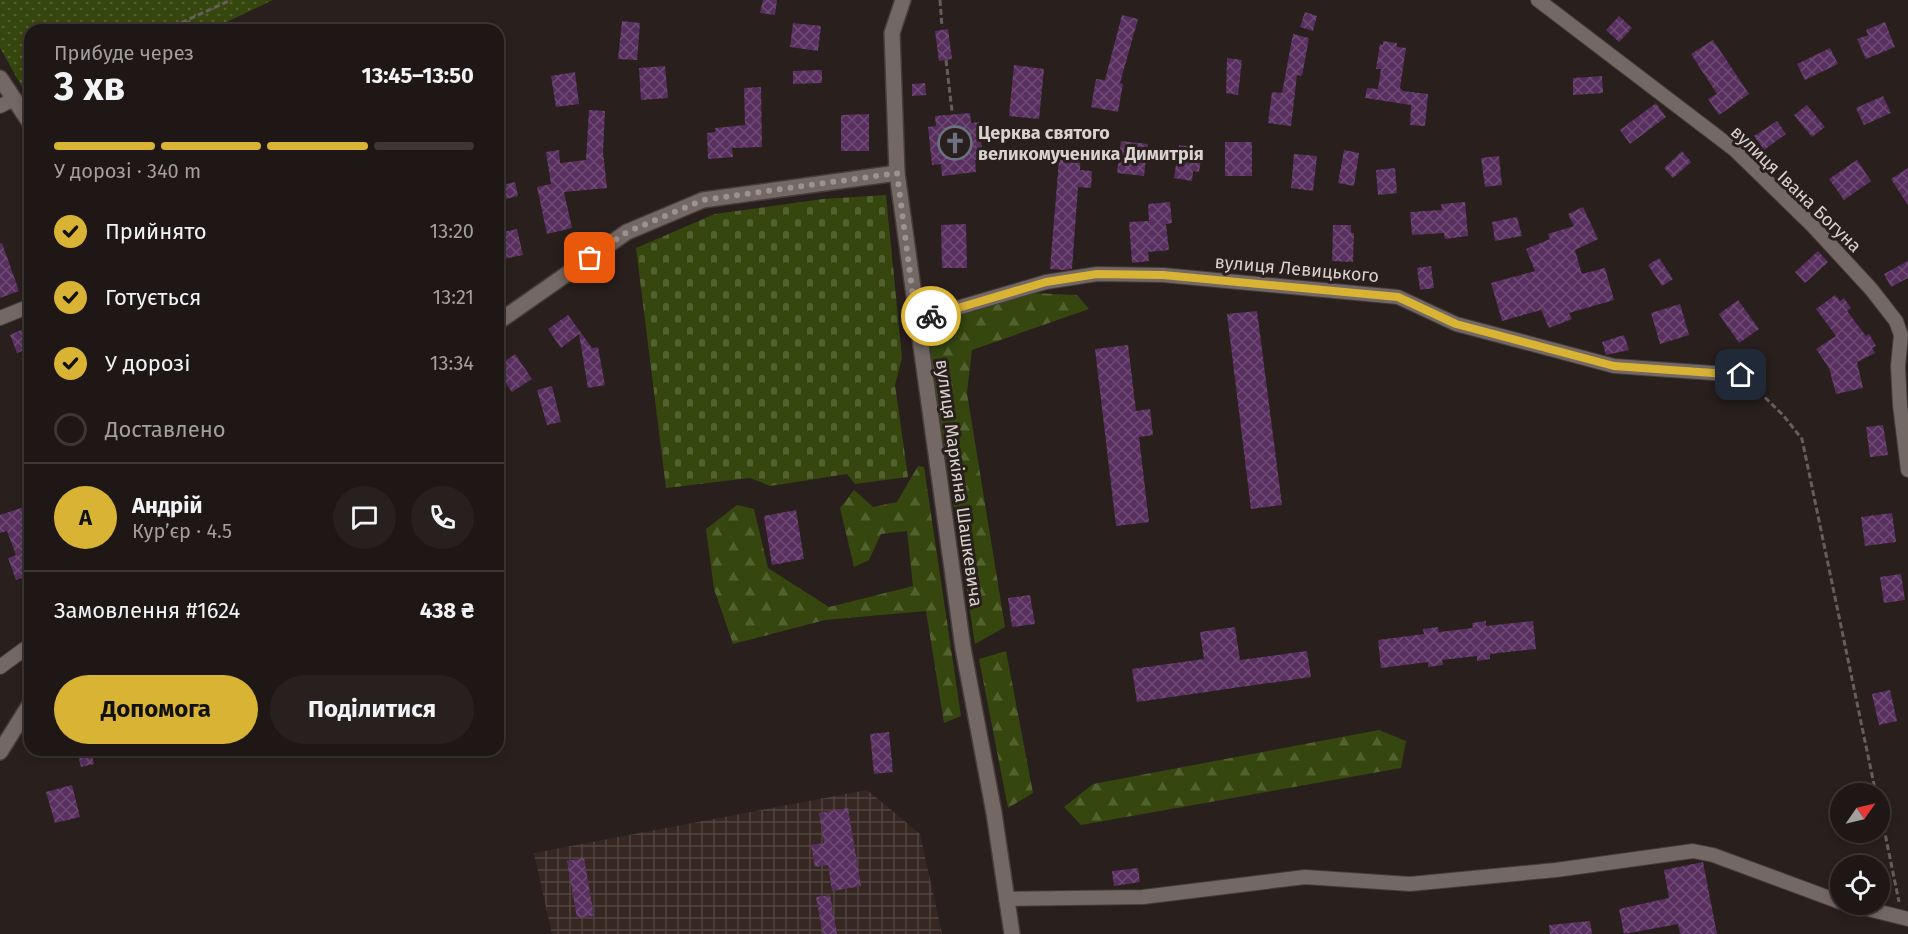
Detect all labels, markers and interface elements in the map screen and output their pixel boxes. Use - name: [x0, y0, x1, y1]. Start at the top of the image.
- text: Прибуде через: [54, 41, 194, 65]
- text: 13:45–13:50: [362, 62, 474, 89]
- text: 3 хв: [54, 64, 125, 110]
- street label: вулиця Івана Богуна: [1726, 121, 1866, 257]
- place label: Церква святого великомученика Димитрія: [978, 122, 1204, 165]
- church icon: Церква святого великомученика Димитрія: [937, 125, 973, 161]
- text: У дорозі · 340 m: [54, 159, 201, 183]
- icon: check: [54, 215, 87, 248]
- text: Прийнято: [105, 218, 207, 245]
- text: 13:20: [430, 219, 474, 243]
- pin: [564, 232, 615, 283]
- icon: bag: [573, 241, 606, 274]
- street label: вулиця Левицького: [1214, 251, 1380, 287]
- icon: check: [54, 281, 87, 314]
- text: Готується: [105, 284, 201, 311]
- text: 13:21: [433, 285, 474, 309]
- courier: [901, 286, 961, 346]
- icon: bike: [915, 300, 948, 333]
- icon: check: [54, 347, 87, 380]
- pin: [1715, 349, 1766, 400]
- text: У дорозі: [105, 350, 190, 377]
- text: 13:34: [430, 351, 474, 375]
- street label: вулиця Маркіяна Шашкевича: [931, 358, 987, 608]
- icon: home: [1724, 358, 1757, 391]
- text: Доставлено: [105, 416, 226, 443]
- button: chat: [333, 486, 396, 549]
- button: phone: [411, 486, 474, 549]
- text: Андрій: [132, 492, 202, 519]
- text: А: [79, 504, 92, 531]
- text: Кур’єр · 4.5: [132, 519, 232, 543]
- text: Замовлення #1624: [54, 597, 240, 624]
- text: 438 ₴: [420, 597, 474, 624]
- button: Допомога: [54, 675, 258, 744]
- button: Поділитися: [270, 675, 474, 744]
- north arrow: [1830, 783, 1890, 843]
- map controls: [1830, 783, 1890, 915]
- button: locate: [1830, 855, 1890, 915]

